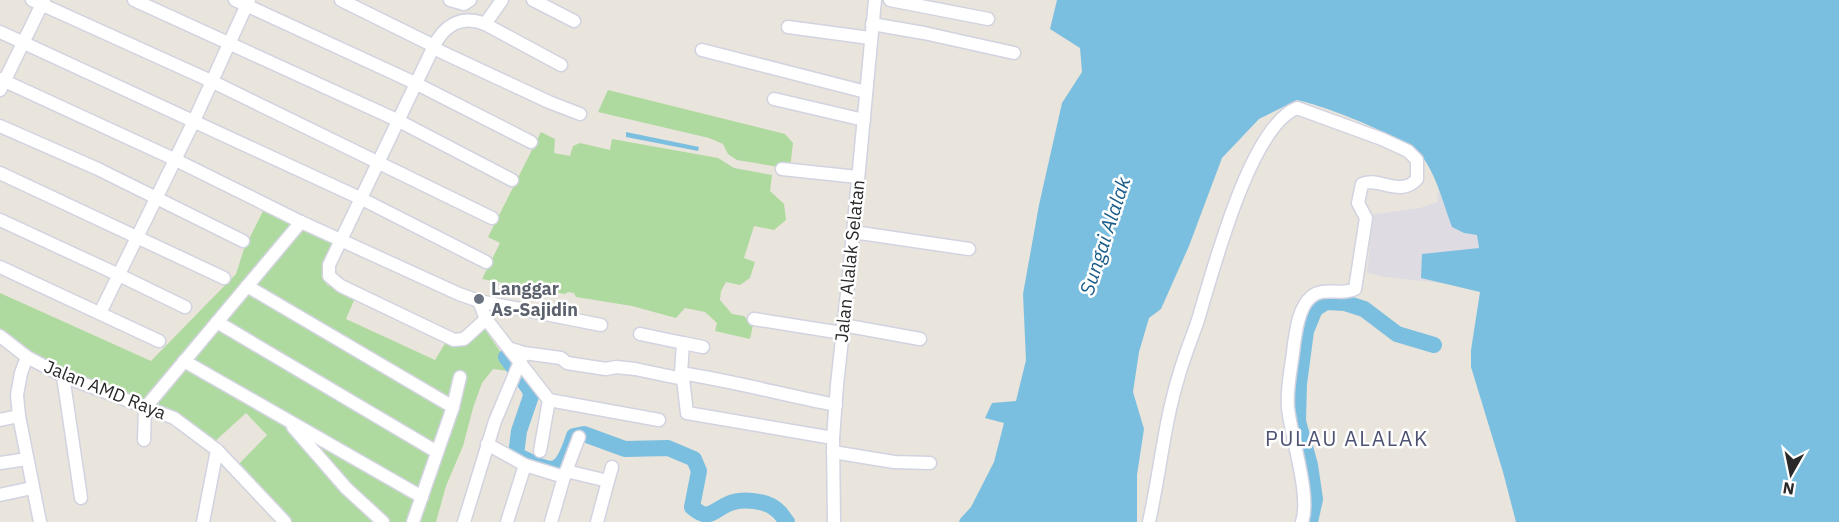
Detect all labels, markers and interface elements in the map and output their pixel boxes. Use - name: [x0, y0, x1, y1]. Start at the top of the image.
- water label: Sungai Alalak: [1073, 173, 1137, 298]
- street label: Jalan Alalak Selatan: [830, 179, 869, 343]
- place label: Langgar As-Sajidin: [491, 277, 578, 321]
- marker: Langgar As-Sajidin: [472, 292, 486, 306]
- street label: Jalan AMD Raya: [41, 355, 170, 425]
- district label: PULAU ALALAK: [1265, 424, 1429, 452]
- north arrow: [1761, 444, 1821, 504]
- text: N: [1781, 478, 1796, 500]

